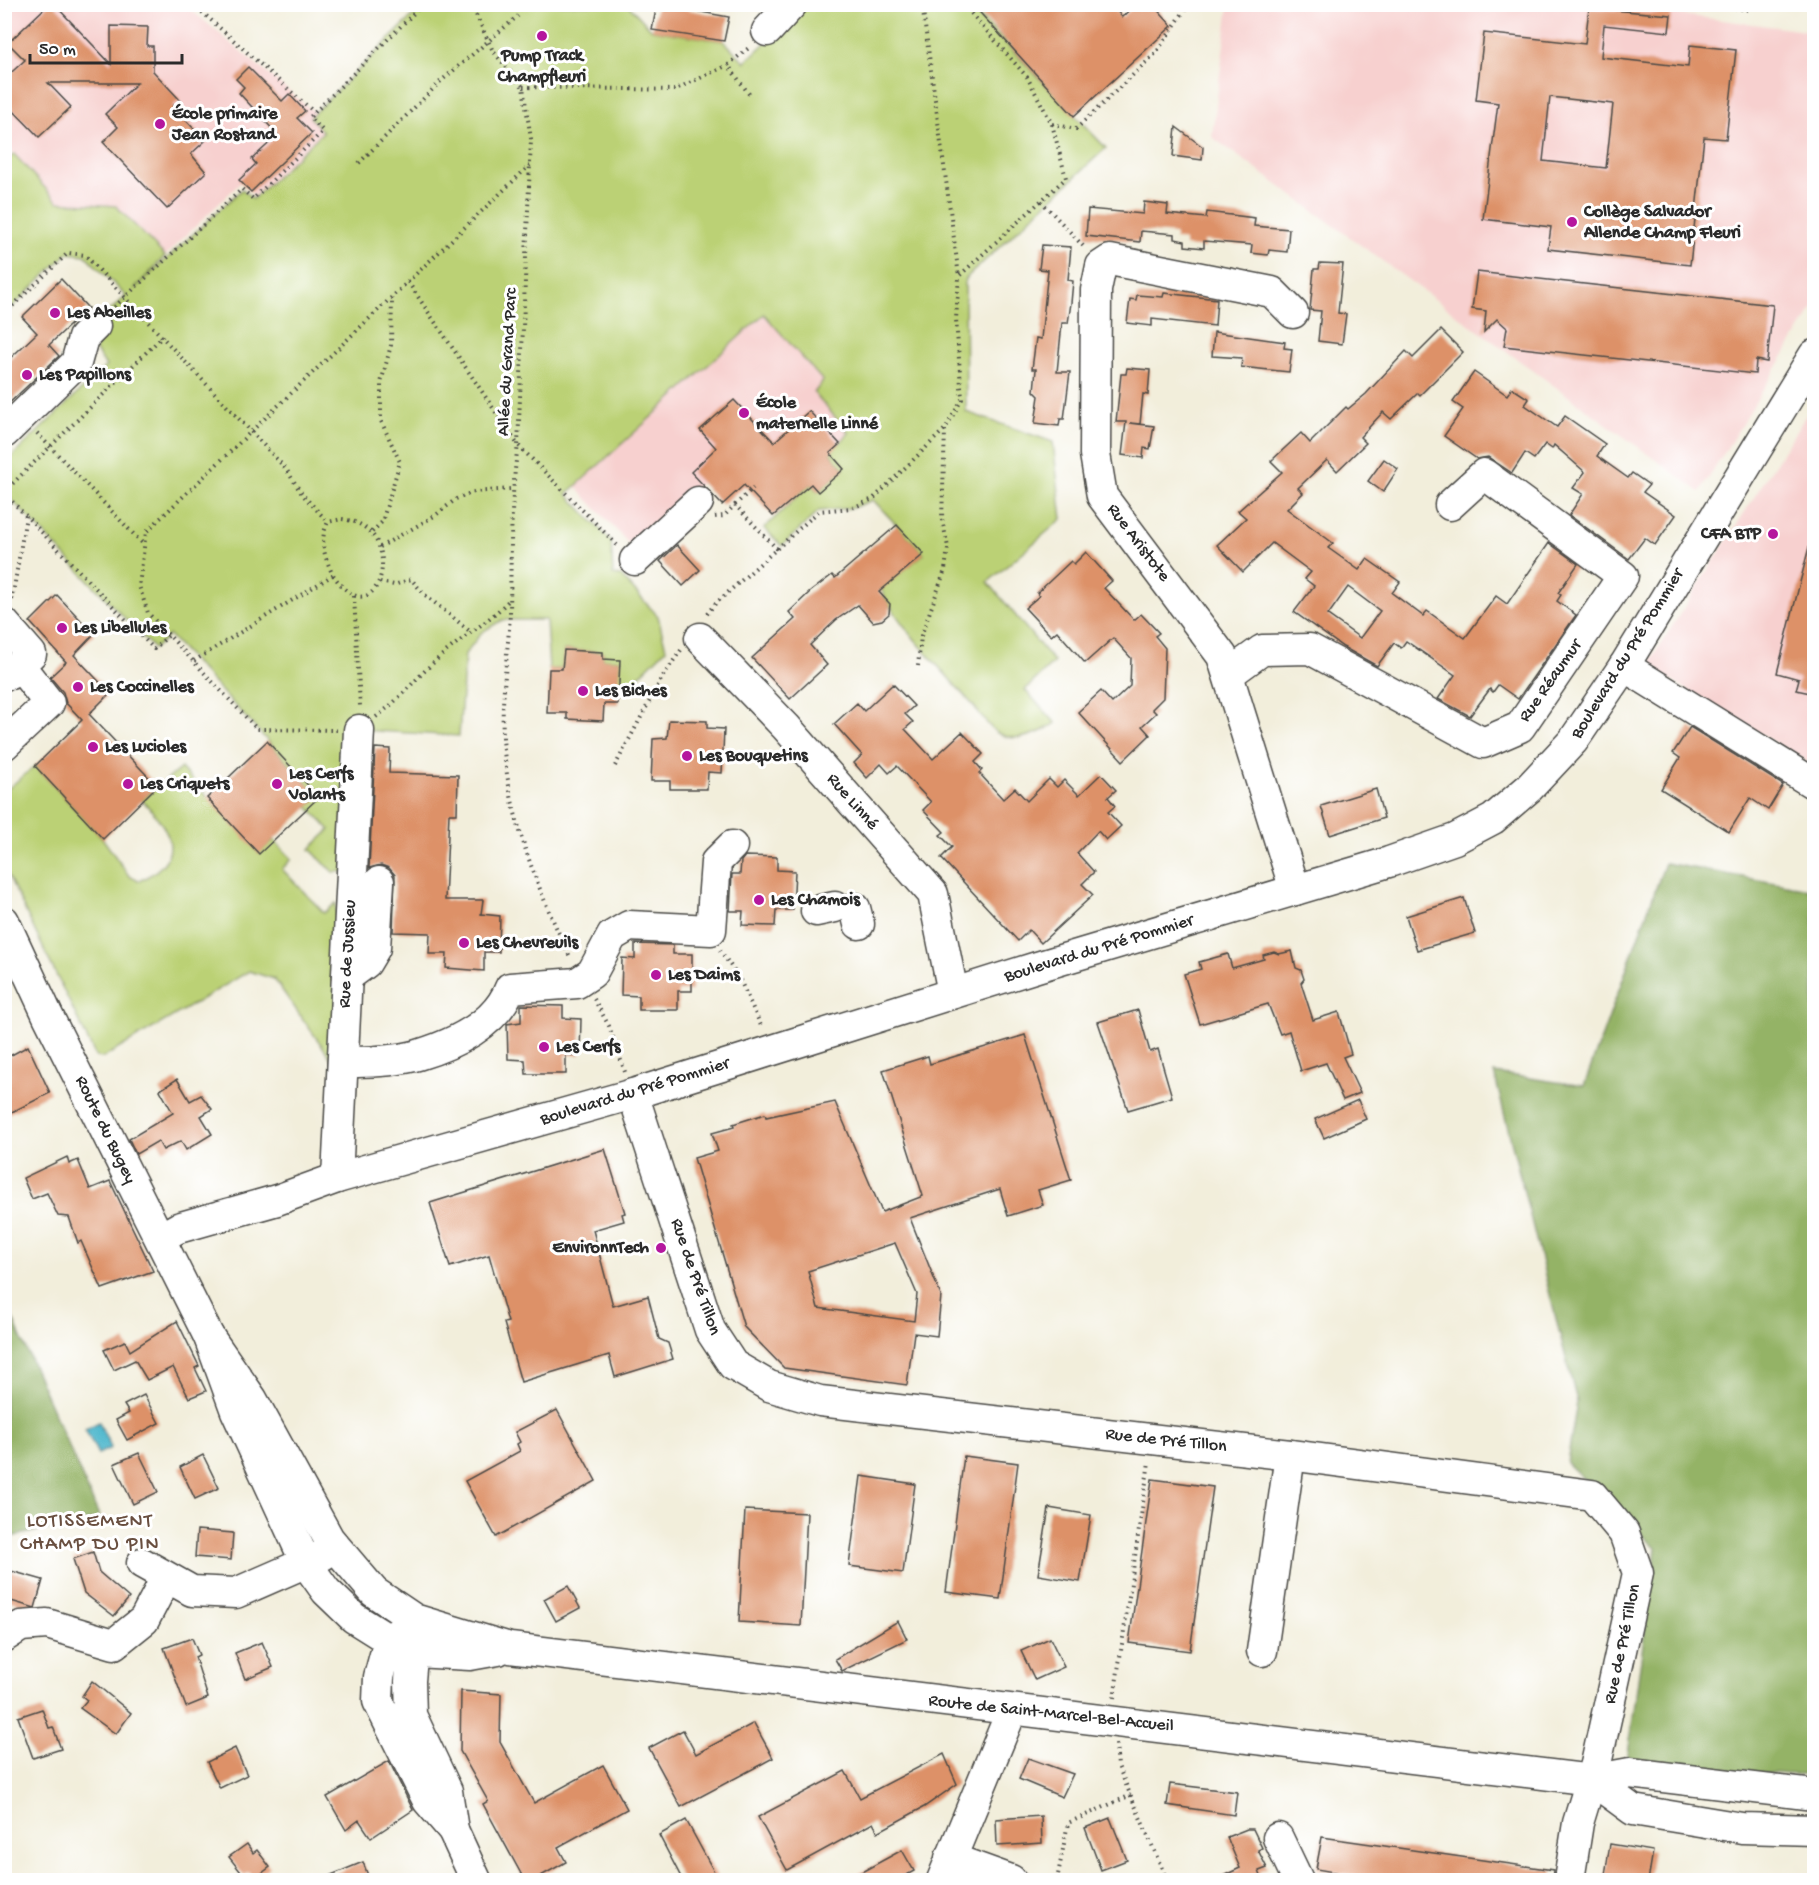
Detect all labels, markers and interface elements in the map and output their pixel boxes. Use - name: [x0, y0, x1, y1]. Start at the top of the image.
- scale bar: [30, 27, 182, 65]
- marker: Pump Track Champfleuri: [535, 29, 549, 43]
- text: 50 m: [39, 40, 76, 61]
- place label: Pump Track Champfleuri: [497, 46, 586, 88]
- place label: École primaire Jean Rostand: [171, 103, 278, 146]
- marker: École primaire Jean Rostand: [153, 117, 167, 131]
- place label: Collège Salvador Allende Champ Fleuri: [1583, 202, 1741, 244]
- marker: Collège Salvador Allende Champ Fleuri: [1565, 215, 1579, 229]
- street label: Allée du Grand Parc: [494, 287, 522, 437]
- place label: Les Abeilles: [67, 303, 152, 324]
- marker: Les Abeilles: [48, 306, 62, 320]
- place label: Les Papillons: [39, 365, 132, 386]
- marker: Les Papillons: [20, 368, 34, 382]
- place label: École maternelle Linné: [756, 392, 879, 435]
- marker: École maternelle Linné: [737, 406, 751, 420]
- street label: Rue Aristote: [1102, 500, 1175, 587]
- place label: CFA BTP: [1700, 524, 1762, 545]
- marker: CFA BTP: [1766, 527, 1780, 541]
- street label: Boulevard du Pré Pommier: [1566, 564, 1690, 744]
- place label: Les Libellules: [74, 618, 168, 639]
- marker: Les Libellules: [55, 621, 69, 635]
- street label: Rue Réaumur: [1515, 634, 1588, 726]
- place label: Les Coccinelles: [90, 677, 195, 698]
- marker: Les Coccinelles: [71, 680, 85, 694]
- place label: Les Biches: [595, 681, 668, 702]
- marker: Les Biches: [576, 684, 590, 698]
- place label: Les Lucioles: [105, 737, 187, 758]
- marker: Les Lucioles: [86, 740, 100, 754]
- place label: Les Bouquetins: [699, 746, 809, 767]
- marker: Les Bouquetins: [680, 749, 694, 763]
- place label: Les Cerfs Volants: [288, 764, 355, 806]
- street label: Rue Linné: [822, 769, 883, 835]
- place label: Les Criquets: [140, 774, 231, 795]
- marker: Les Criquets: [121, 777, 135, 791]
- marker: Les Cerfs Volants: [270, 777, 284, 791]
- place label: Les Chamois: [771, 890, 861, 911]
- marker: Les Chamois: [752, 893, 766, 907]
- street label: Rue de Jussieu: [335, 899, 361, 1009]
- street label: Boulevard du Pré Pommier: [1001, 910, 1198, 988]
- place label: Les Chevreuils: [476, 933, 579, 954]
- marker: Les Chevreuils: [457, 936, 471, 950]
- place label: Les Daims: [668, 965, 741, 986]
- marker: Les Daims: [649, 968, 663, 982]
- place label: Les Cerfs: [556, 1037, 622, 1058]
- marker: Les Cerfs: [537, 1040, 551, 1054]
- street label: Boulevard du Pré Pommier: [537, 1053, 734, 1131]
- street label: Route du Bugey: [70, 1073, 140, 1187]
- street label: Rue de Pré Tillon: [665, 1216, 725, 1339]
- place label: EnvironnTech: [553, 1238, 649, 1259]
- marker: EnvironnTech: [654, 1241, 668, 1255]
- street label: Rue de Pré Tillon: [1104, 1424, 1228, 1458]
- district label: LOTISSEMENT CHAMP DU PIN: [20, 1511, 160, 1557]
- street label: Rue de Pré Tillon: [1600, 1582, 1646, 1706]
- street label: Route de Saint-Marcel-Bel-Accueil: [927, 1691, 1175, 1737]

